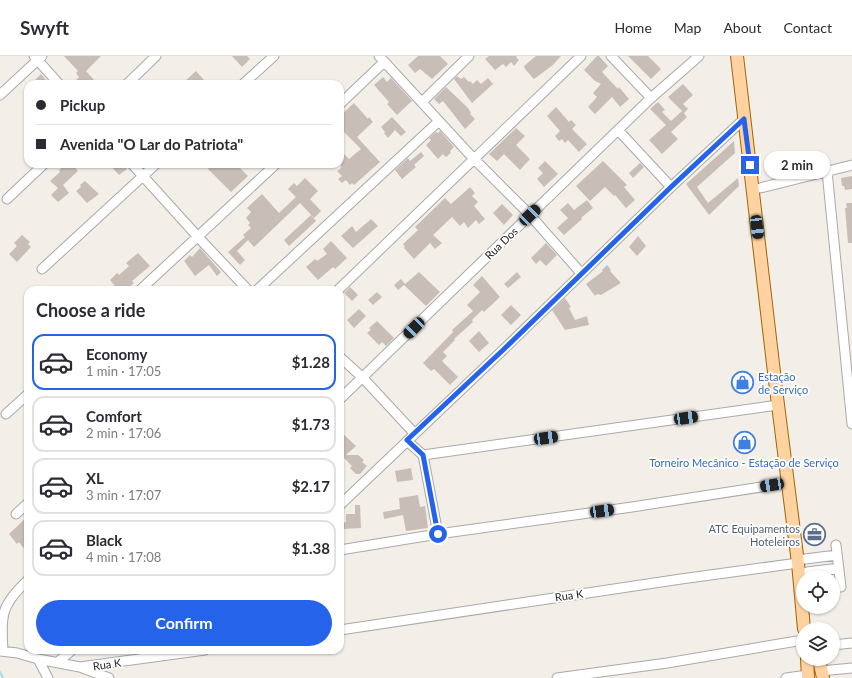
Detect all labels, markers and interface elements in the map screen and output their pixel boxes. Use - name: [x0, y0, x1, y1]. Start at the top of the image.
- text: Swyft: [20, 16, 69, 39]
- text: Home: [614, 19, 652, 36]
- text: Map: [674, 19, 701, 36]
- text: About: [723, 19, 761, 36]
- text: Contact: [783, 19, 832, 36]
- text: Pickup: [60, 96, 105, 114]
- text: Avenida "O Lar do Patriota": [60, 135, 243, 153]
- callout: 2 min: [764, 151, 830, 179]
- route end: [741, 156, 759, 174]
- text: 2 min: [781, 157, 813, 173]
- car: [517, 202, 543, 228]
- car: [750, 214, 764, 240]
- street label: Rua Dos: [482, 224, 520, 262]
- text: Choose a ride: [36, 299, 145, 321]
- car: [401, 315, 427, 341]
- icon: car: [38, 344, 74, 380]
- text: Economy: [86, 345, 147, 363]
- text: $1.28: [292, 353, 330, 371]
- text: 1 min · 17:05: [86, 363, 161, 379]
- shop icon: Estação de Serviço: [729, 369, 755, 395]
- place label: Estação de Serviço: [758, 370, 808, 396]
- icon: car: [38, 406, 74, 442]
- text: Comfort: [86, 407, 142, 425]
- car: [673, 410, 699, 426]
- text: $1.73: [292, 415, 330, 433]
- text: 2 min · 17:06: [86, 425, 161, 441]
- shop icon: Torneiro Mecânico - Estação de Serviço: [731, 429, 757, 455]
- car: [533, 430, 559, 446]
- place label: Torneiro Mecânico - Estação de Serviço: [649, 456, 839, 469]
- icon: car: [38, 468, 74, 504]
- text: XL: [86, 469, 104, 487]
- text: $2.17: [292, 477, 330, 495]
- car: [759, 477, 785, 493]
- text: 3 min · 17:07: [86, 487, 161, 503]
- car: [589, 503, 615, 519]
- office icon: ATC Equipamentos Hoteleiros: [802, 521, 828, 547]
- place label: ATC Equipamentos Hoteleiros: [709, 522, 800, 548]
- route start: [429, 525, 447, 543]
- icon: car: [38, 530, 74, 566]
- text: Black: [86, 531, 122, 549]
- text: $1.38: [292, 539, 330, 557]
- text: 4 min · 17:08: [86, 549, 161, 565]
- map controls: [796, 570, 840, 666]
- button: locate: [796, 570, 840, 614]
- street label: Rua K: [554, 586, 585, 603]
- button: Confirm: [36, 600, 332, 646]
- button: layers: [796, 622, 840, 666]
- street label: Rua K: [92, 655, 123, 672]

